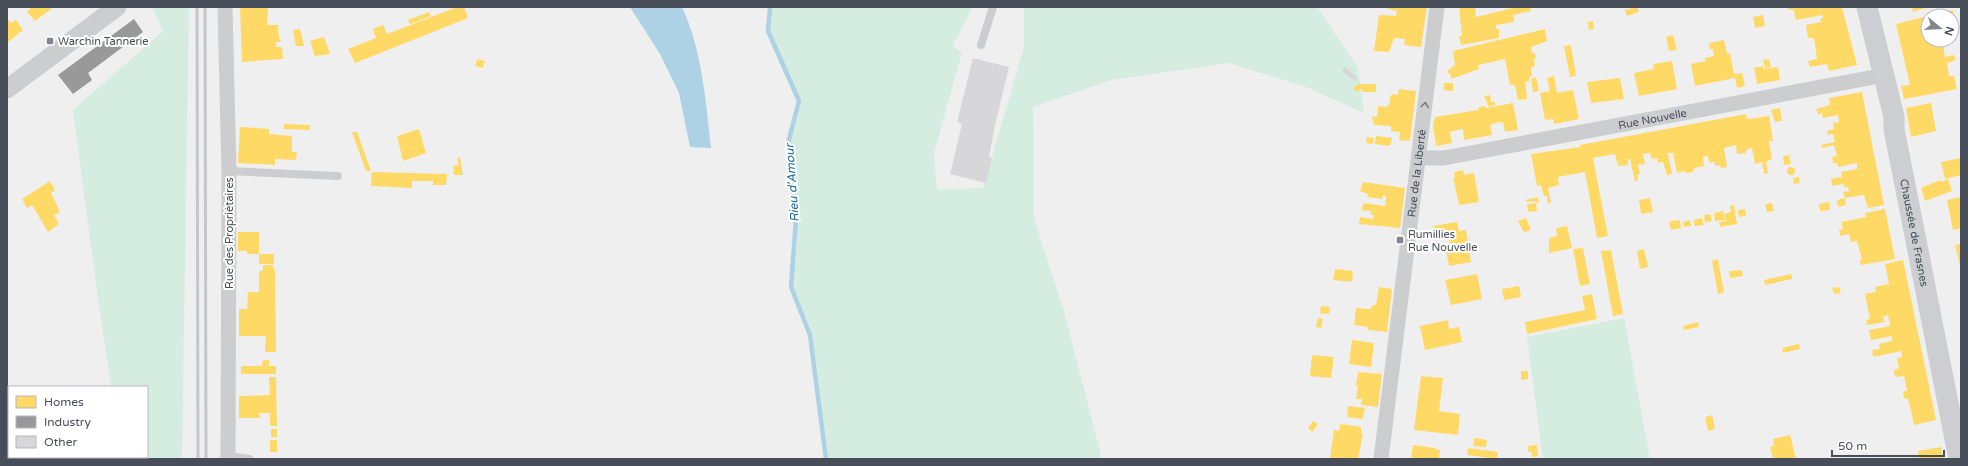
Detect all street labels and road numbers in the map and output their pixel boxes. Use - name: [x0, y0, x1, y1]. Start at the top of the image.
- street label: Rue Nouvelle: [1617, 106, 1688, 132]
- street label: Rue de la Liberté: [1405, 129, 1428, 218]
- street label: Rue des Propriétaires: [223, 177, 236, 289]
- street label: Chaussée de Frasnes: [1897, 178, 1931, 288]

